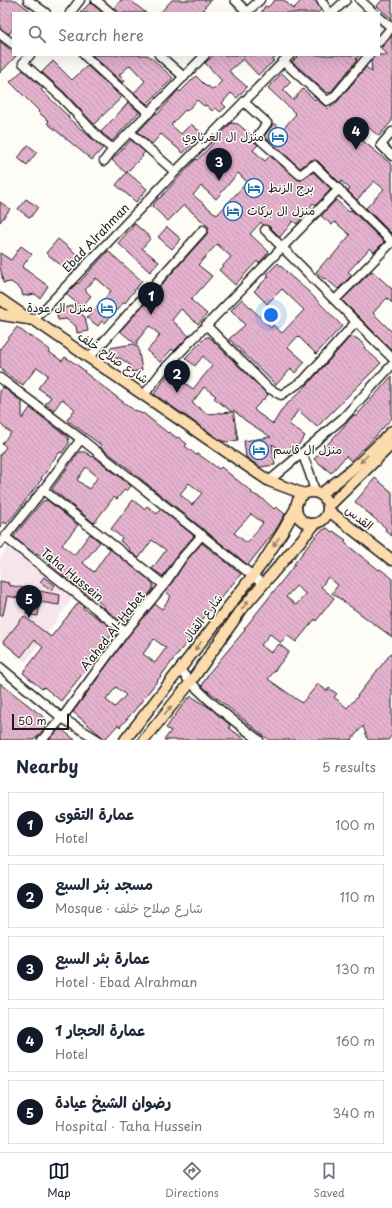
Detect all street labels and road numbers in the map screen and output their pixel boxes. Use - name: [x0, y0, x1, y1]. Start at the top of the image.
- street label: Ebad Alrahman: [58, 199, 133, 276]
- street label: شارع صلاح خلف: [74, 327, 153, 388]
- street label: القدس: [342, 500, 378, 534]
- street label: Taha Hussein: [37, 543, 108, 605]
- street label: A'ahed Al-Habet: [75, 587, 149, 674]
- street label: شارع القنال: [178, 590, 227, 646]

